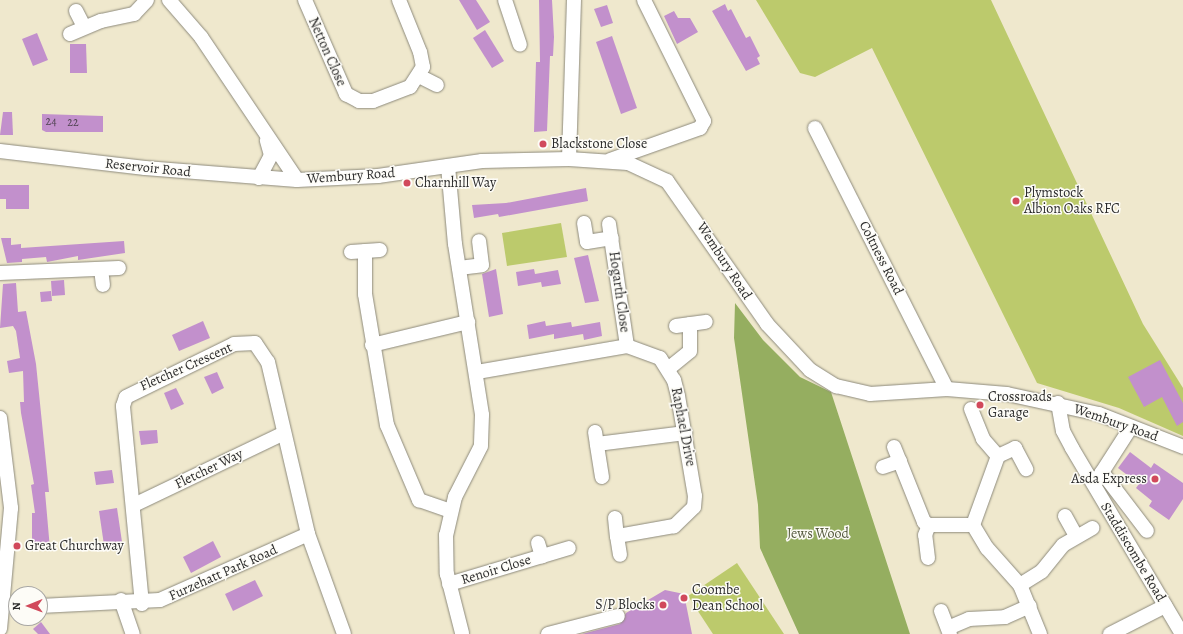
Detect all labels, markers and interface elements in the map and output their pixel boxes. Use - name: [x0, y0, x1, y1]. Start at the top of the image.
- street label: Netton Close: [304, 15, 350, 89]
- house number: 24: [45, 115, 57, 129]
- house number: 22: [67, 116, 79, 130]
- place label: Blackstone Close: [551, 136, 647, 152]
- marker: Blackstone Close: [538, 139, 548, 149]
- street label: Reservoir Road: [104, 155, 192, 181]
- street label: Wembury Road: [306, 165, 396, 187]
- place label: Charnhill Way: [415, 175, 496, 191]
- marker: Charnhill Way: [402, 178, 412, 188]
- place label: Plymstock Albion Oaks RFC: [1024, 185, 1120, 218]
- marker: Plymstock Albion Oaks RFC: [1011, 196, 1021, 206]
- street label: Coltness Road: [855, 218, 907, 298]
- street label: Wembury Road: [693, 219, 755, 303]
- street label: Hogarth Close: [605, 250, 633, 334]
- street label: Fletcher Crescent: [137, 339, 235, 395]
- street label: Raphael Drive: [667, 386, 699, 468]
- place label: Crossroads Garage: [988, 389, 1052, 422]
- marker: Crossroads Garage: [975, 400, 985, 410]
- street label: Wembury Road: [1072, 401, 1160, 445]
- street label: Fletcher Way: [172, 445, 246, 493]
- place label: Asda Express: [1071, 471, 1147, 487]
- marker: Asda Express: [1150, 474, 1160, 484]
- street label: Staddiscombe Road: [1097, 499, 1169, 605]
- park label: Jews Wood: [787, 526, 849, 542]
- place label: Great Churchway: [25, 538, 124, 554]
- marker: Great Churchway: [12, 541, 22, 551]
- street label: Furzehatt Park Road: [166, 542, 280, 604]
- street label: Renoir Close: [459, 551, 533, 589]
- place label: Coombe Dean School: [692, 582, 763, 614]
- north arrow: [8, 586, 48, 626]
- marker: Coombe Dean School: [679, 593, 689, 603]
- place label: S/P Blocks: [595, 597, 655, 613]
- marker: S/P Blocks: [658, 600, 668, 610]
- text: N: [9, 602, 24, 610]

